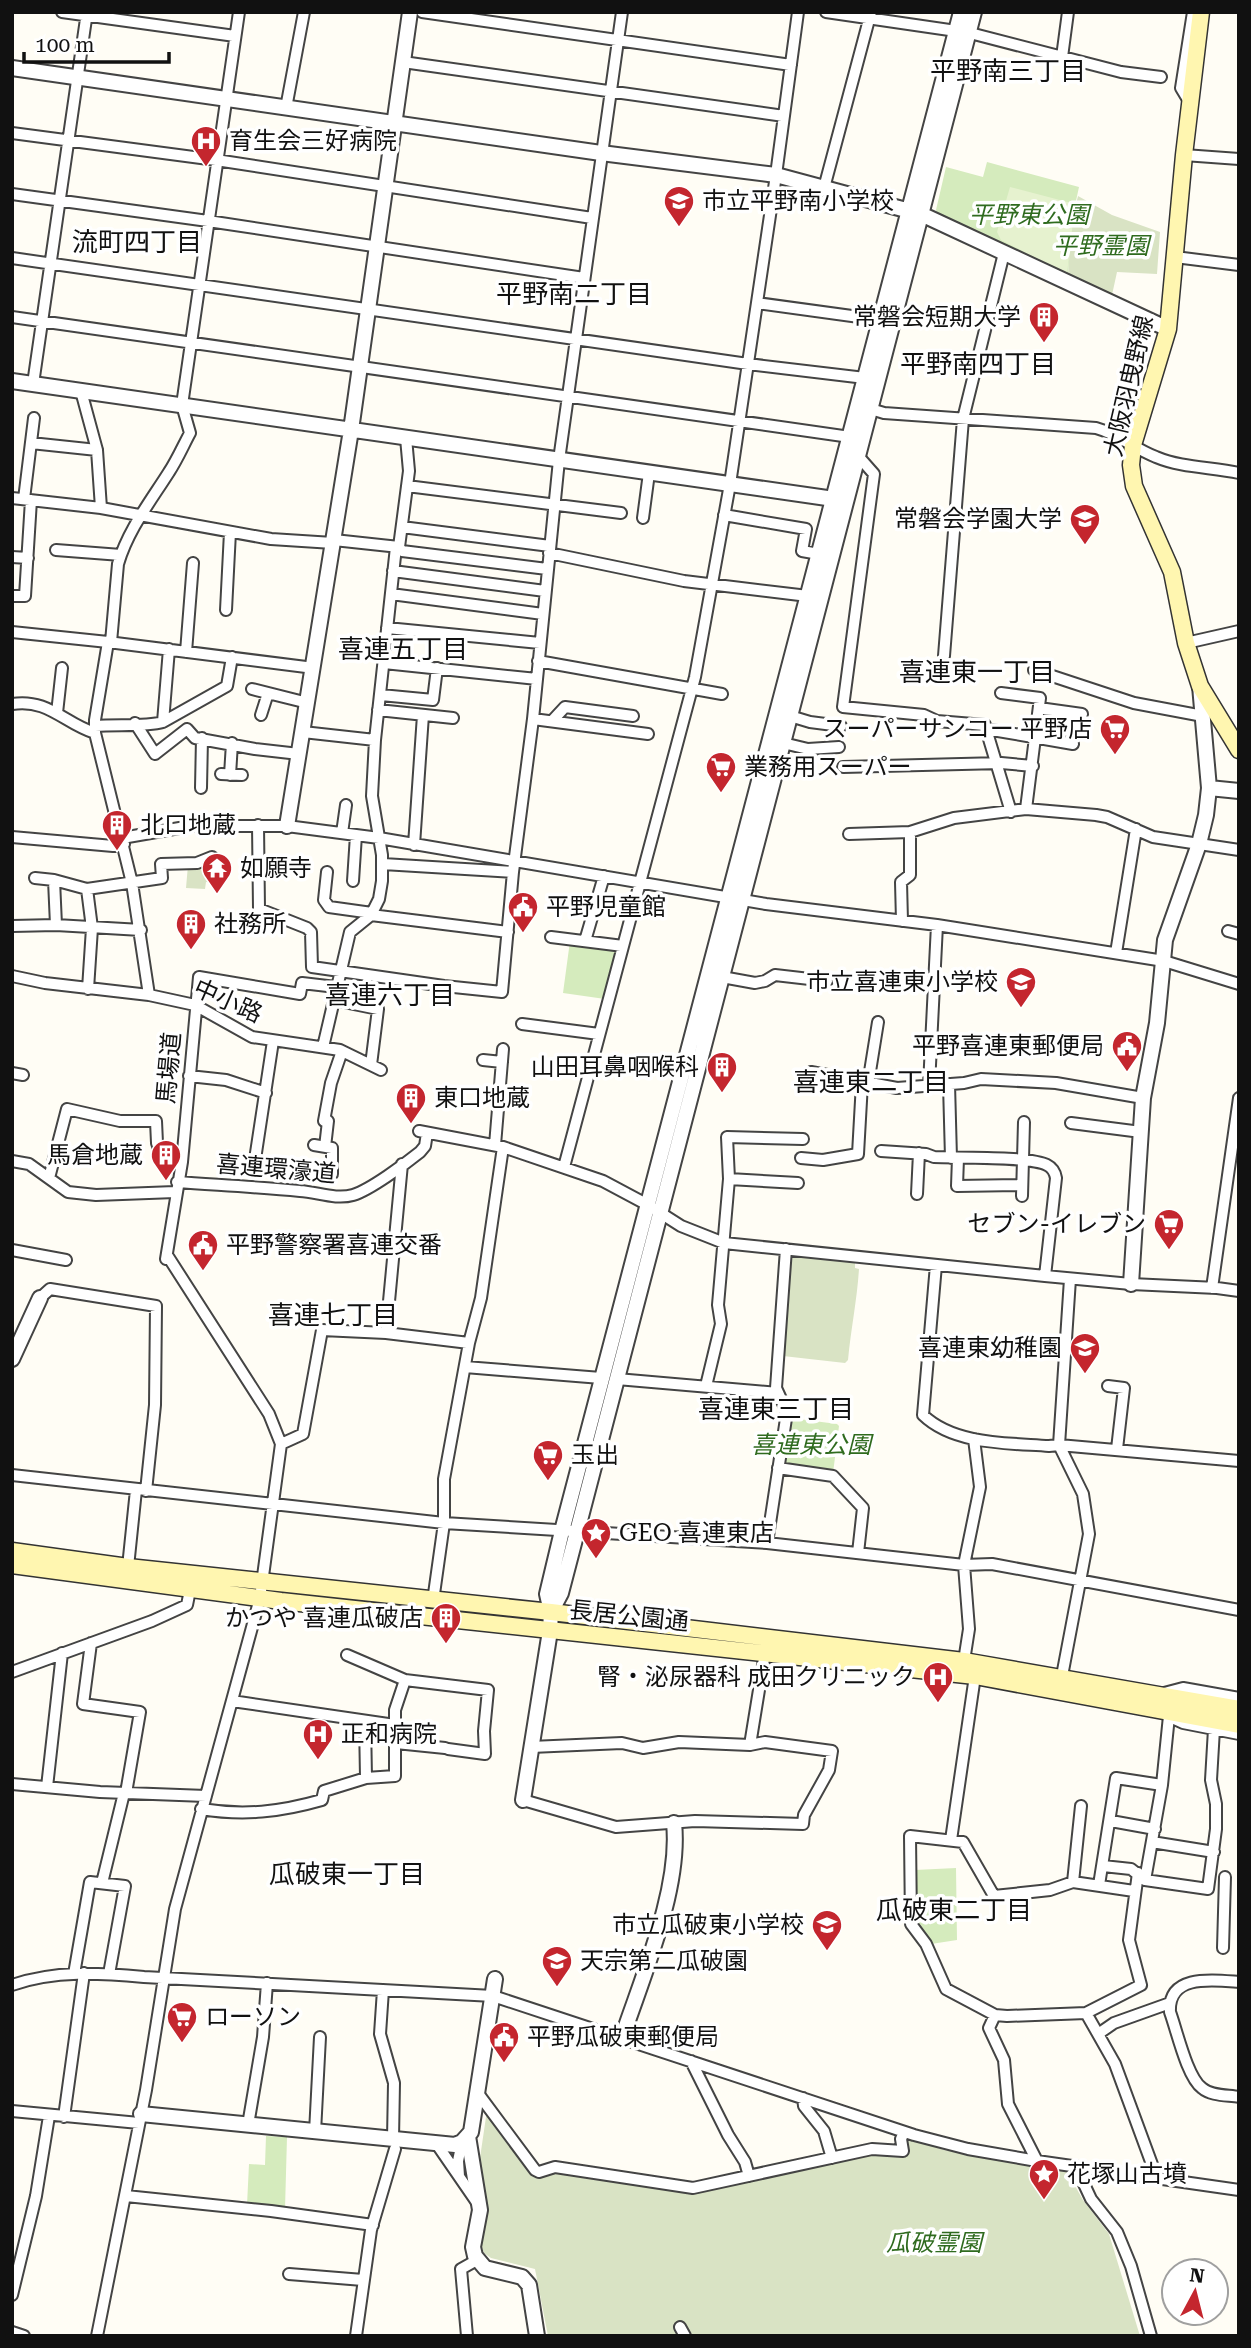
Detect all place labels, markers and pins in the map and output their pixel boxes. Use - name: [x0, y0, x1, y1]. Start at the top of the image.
- hospital icon: 育生会三好病院: [189, 124, 223, 168]
- place label: 育生会三好病院: [229, 127, 397, 155]
- school or university icon: 市立平野南小学校: [662, 184, 696, 228]
- place label: 市立平野南小学校: [702, 187, 894, 215]
- building icon: 常磐会短期大学: [1027, 300, 1061, 344]
- place label: 常磐会短期大学: [853, 303, 1021, 331]
- school or university icon: 常磐会学園大学: [1068, 502, 1102, 546]
- place label: 常磐会学園大学: [894, 505, 1062, 533]
- supermarket icon: スーパーサンコー 平野店: [1098, 712, 1132, 756]
- place label: スーパーサンコー 平野店: [823, 715, 1092, 743]
- supermarket icon: 業務用スーパー: [704, 750, 738, 794]
- place label: 業務用スーパー: [744, 753, 912, 781]
- building icon: 北口地蔵: [100, 808, 134, 852]
- place label: 北口地蔵: [140, 811, 236, 839]
- temple icon: 如願寺: [200, 851, 234, 895]
- place label: 如願寺: [240, 854, 312, 882]
- public building icon: 平野児童館: [506, 890, 540, 934]
- place label: 平野児童館: [546, 893, 666, 921]
- building icon: 社務所: [174, 907, 208, 951]
- place label: 社務所: [214, 910, 286, 938]
- school or university icon: 市立喜連東小学校: [1004, 965, 1038, 1009]
- place label: 市立喜連東小学校: [806, 968, 998, 996]
- public building icon: 平野喜連東郵便局: [1110, 1029, 1144, 1073]
- place label: 平野喜連東郵便局: [912, 1032, 1104, 1060]
- building icon: 山田耳鼻咽喉科: [705, 1050, 739, 1094]
- place label: 山田耳鼻咽喉科: [531, 1053, 699, 1081]
- building icon: 東口地蔵: [394, 1081, 428, 1125]
- place label: 東口地蔵: [434, 1084, 530, 1112]
- building icon: 馬倉地蔵: [149, 1138, 183, 1182]
- place label: 馬倉地蔵: [47, 1141, 143, 1169]
- supermarket icon: セブン-イレブン: [1152, 1207, 1186, 1251]
- place label: セブン-イレブン: [967, 1210, 1146, 1238]
- public building icon: 平野警察署喜連交番: [186, 1228, 220, 1272]
- place label: 平野警察署喜連交番: [226, 1231, 442, 1259]
- school or university icon: 喜連東幼稚園: [1068, 1331, 1102, 1375]
- place label: 喜連東幼稚園: [918, 1334, 1062, 1362]
- supermarket icon: 玉出: [531, 1438, 565, 1482]
- place label: 玉出: [571, 1441, 619, 1469]
- place icon: GEO 喜連東店: [579, 1516, 613, 1560]
- place label: GEO 喜連東店: [619, 1519, 774, 1547]
- building icon: かつや 喜連瓜破店: [429, 1601, 463, 1645]
- place label: かつや 喜連瓜破店: [225, 1604, 423, 1632]
- hospital icon: 腎・泌尿器科 成田クリニック: [921, 1660, 955, 1704]
- place label: 腎・泌尿器科 成田クリニック: [597, 1663, 915, 1691]
- hospital icon: 正和病院: [301, 1717, 335, 1761]
- place label: 正和病院: [341, 1720, 437, 1748]
- school or university icon: 市立瓜破東小学校: [810, 1908, 844, 1952]
- place label: 市立瓜破東小学校: [612, 1911, 804, 1939]
- school or university icon: 天宗第二瓜破園: [540, 1944, 574, 1988]
- place label: 天宗第二瓜破園: [580, 1947, 748, 1975]
- supermarket icon: ローソン: [165, 2000, 199, 2044]
- place label: ローソン: [205, 2003, 301, 2031]
- public building icon: 平野瓜破東郵便局: [487, 2020, 521, 2064]
- place label: 平野瓜破東郵便局: [527, 2023, 719, 2051]
- place icon: 花塚山古墳: [1027, 2157, 1061, 2201]
- place label: 花塚山古墳: [1067, 2160, 1187, 2188]

